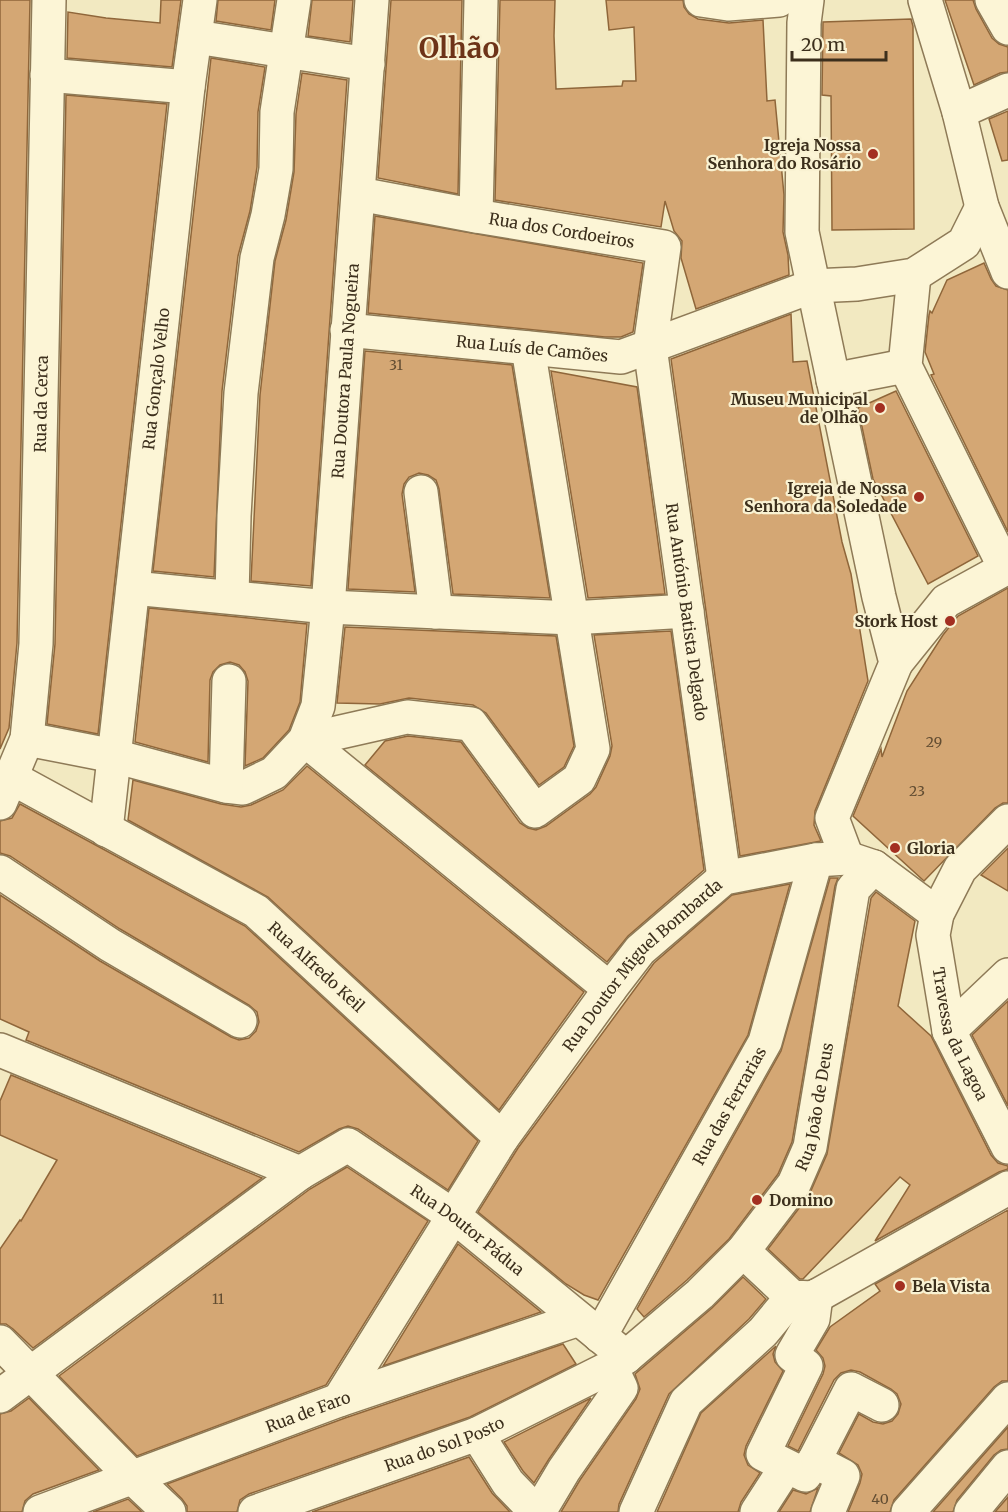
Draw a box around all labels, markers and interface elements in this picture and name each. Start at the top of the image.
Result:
scale bar [792,24,886,62]
district label: Olhão [419,30,499,66]
text: 20 m [801,33,845,56]
place label: Igreja Nossa Senhora do Rosário [708,135,861,173]
marker: Igreja Nossa Senhora do Rosário [866,147,880,161]
street label: Rua dos Cordoeiros [487,208,636,252]
street label: Rua Doutora Paula Nogueira [327,262,363,479]
street label: Rua Gonçalo Velho [138,307,174,451]
street label: Rua Luís de Camões [455,331,609,366]
street label: Rua da Cerca [30,355,52,453]
house number: 31 [389,356,403,374]
place label: Museu Municipal de Olhão [731,389,868,427]
marker: Museu Municipal de Olhão [873,401,887,415]
place label: Igreja de Nossa Senhora da Soledade [744,478,907,516]
marker: Igreja de Nossa Senhora da Soledade [912,490,926,504]
street label: Rua António Batista Delgado [662,502,712,722]
place label: Stork Host [854,611,939,631]
marker: Stork Host [943,614,957,628]
house number: 29 [926,733,942,751]
house number: 23 [909,782,925,800]
place label: Gloria [907,838,955,858]
marker: Gloria [888,841,902,855]
street label: Rua Doutor Miguel Bombarda [558,874,726,1055]
street label: Rua Alfredo Keil [264,917,369,1016]
street label: Travessa da Lagoa [929,966,993,1104]
street label: Rua João de Deus [791,1041,837,1174]
street label: Rua das Ferrarias [688,1043,770,1169]
street label: Rua Doutor Pádua [407,1180,529,1280]
place label: Domino [769,1190,833,1210]
marker: Domino [750,1193,764,1207]
place label: Bela Vista [912,1276,990,1296]
marker: Bela Vista [893,1279,907,1293]
house number: 11 [212,1290,224,1308]
street label: Rua de Faro [263,1387,353,1437]
street label: Rua do Sol Posto [382,1412,507,1476]
house number: 40 [871,1490,889,1508]

